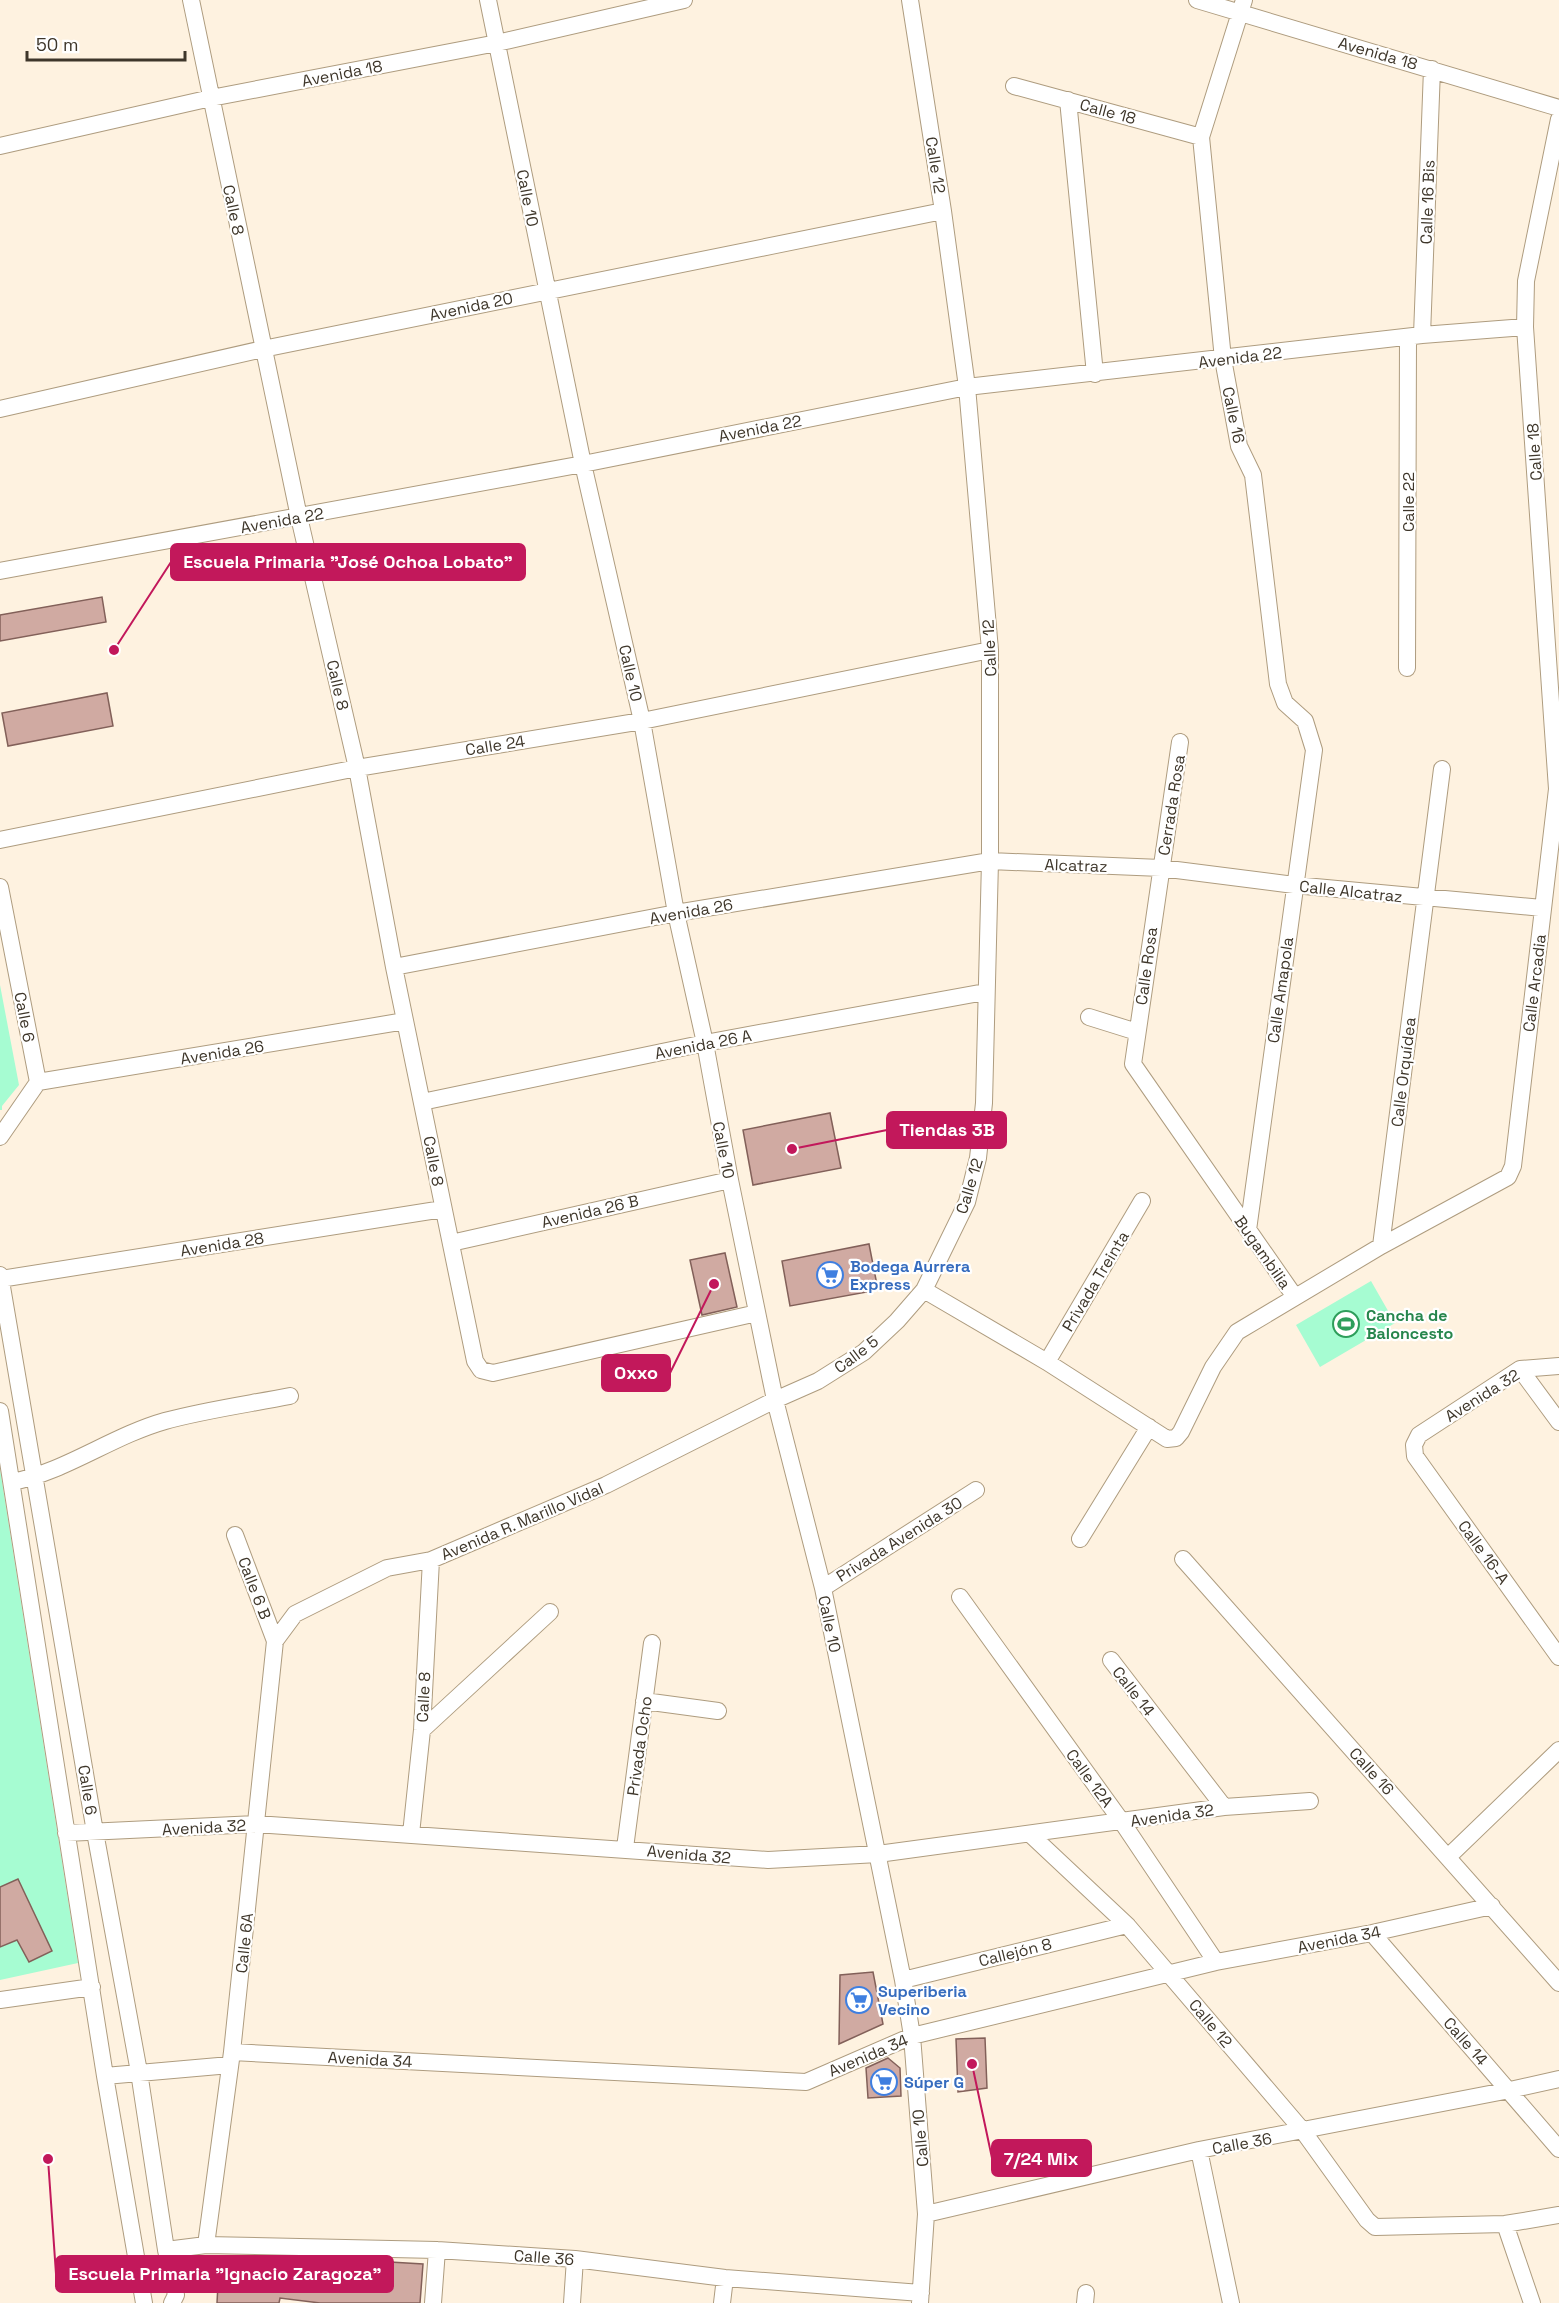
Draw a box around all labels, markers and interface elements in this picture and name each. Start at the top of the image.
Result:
scale bar [27,24,184,62]
street label: Avenida 18 [1336,32,1420,75]
text: 50 m [36,33,78,56]
street label: Avenida 18 [300,55,384,92]
street label: Calle 18 [1077,94,1138,129]
street label: Calle 12 [921,135,950,195]
street label: Calle 16 Bis [1416,159,1439,245]
street label: Calle 10 [512,168,543,228]
street label: Calle 8 [218,183,249,237]
street label: Avenida 20 [427,287,515,326]
street label: Avenida 22 [1197,342,1283,373]
street label: Calle 16 [1217,385,1250,445]
street label: Avenida 22 [717,410,803,447]
street label: Calle 18 [1522,422,1547,481]
street label: Calle 22 [1398,472,1419,532]
street label: Avenida 22 [239,503,325,538]
callout: Escuela Primaria "José Ochoa Lobato" [171,544,525,580]
text: Escuela Primaria "José Ochoa Lobato" [183,550,513,573]
street label: Calle 12 [978,619,1001,677]
street label: Calle 10 [614,643,647,704]
street label: Calle 8 [322,658,353,712]
street label: Calle 24 [464,730,526,761]
street label: Cerrada Rosa [1153,753,1190,857]
street label: Alcatraz [1044,854,1108,877]
street label: Calle Alcatraz [1298,876,1404,907]
street label: Avenida 26 [648,894,734,929]
street label: Calle Rosa [1131,926,1162,1006]
street label: Calle Arcadia [1518,933,1551,1033]
street label: Calle Amapola [1263,936,1298,1045]
street label: Calle 6 [9,990,40,1044]
street label: Calle Orquídea [1386,1016,1421,1128]
street label: Avenida 26 A [653,1025,753,1064]
street label: Avenida 26 [179,1036,265,1069]
callout: Tiendas 3B [887,1112,1006,1148]
text: Tiendas 3B [899,1118,995,1141]
street label: Calle 10 [708,1120,739,1180]
street label: Calle 8 [418,1134,449,1188]
street label: Calle 12 [951,1156,988,1217]
street label: Avenida 26 B [539,1190,641,1233]
street label: Bugambilia [1230,1212,1296,1293]
street label: Privada Treinta [1057,1227,1134,1335]
street label: Avenida 28 [179,1228,265,1261]
place label: Bodega Aurrera Express [850,1256,970,1295]
supermarket icon: Bodega Aurrera Express [815,1260,845,1290]
place label: Cancha de Baloncesto [1366,1305,1454,1344]
sports icon: Cancha de Baloncesto [1331,1309,1361,1339]
street label: Calle 5 [830,1331,883,1378]
callout: Oxxo [602,1355,670,1391]
text: Oxxo [614,1361,658,1384]
street label: Avenida 32 [1441,1364,1524,1427]
street label: Avenida R. Marillo Vidal [438,1478,607,1565]
street label: Privada Avenida 30 [832,1492,966,1587]
street label: Calle 16-A [1453,1516,1514,1589]
street label: Calle 6 B [233,1554,276,1622]
street label: Calle 10 [813,1594,846,1655]
street label: Calle 14 [1108,1662,1160,1720]
street label: Calle 8 [412,1671,435,1723]
street label: Privada Ocho [622,1695,657,1797]
street label: Calle 16 [1345,1743,1399,1800]
street label: Calle 12A [1061,1745,1118,1812]
street label: Calle 6 [73,1763,102,1817]
street label: Avenida 32 [1129,1799,1215,1832]
street label: Avenida 32 [161,1815,247,1840]
street label: Avenida 32 [646,1840,732,1869]
street label: Calle 6A [231,1912,258,1974]
street label: Avenida 34 [1296,1921,1383,1958]
street label: Callejón 8 [976,1933,1054,1972]
place label: Superiberia Vecino [878,1981,967,2020]
supermarket icon: Superiberia Vecino [844,1985,874,2015]
street label: Calle 12 [1184,1995,1237,2052]
street label: Calle 14 [1439,2013,1492,2070]
street label: Avenida 34 [825,2029,911,2082]
street label: Avenida 34 [327,2047,413,2072]
supermarket icon: Súper G [869,2067,899,2097]
place label: Súper G [904,2072,964,2093]
street label: Calle 10 [908,2108,933,2168]
street label: Calle 36 [1211,2128,1274,2159]
callout: 7/24 Mix [992,2140,1091,2176]
text: 7/24 Mix [1004,2147,1079,2170]
street label: Calle 36 [513,2245,575,2270]
callout: Escuela Primaria "Ignacio Zaragoza" [56,2256,393,2292]
text: Escuela Primaria "Ignacio Zaragoza" [68,2262,382,2285]

